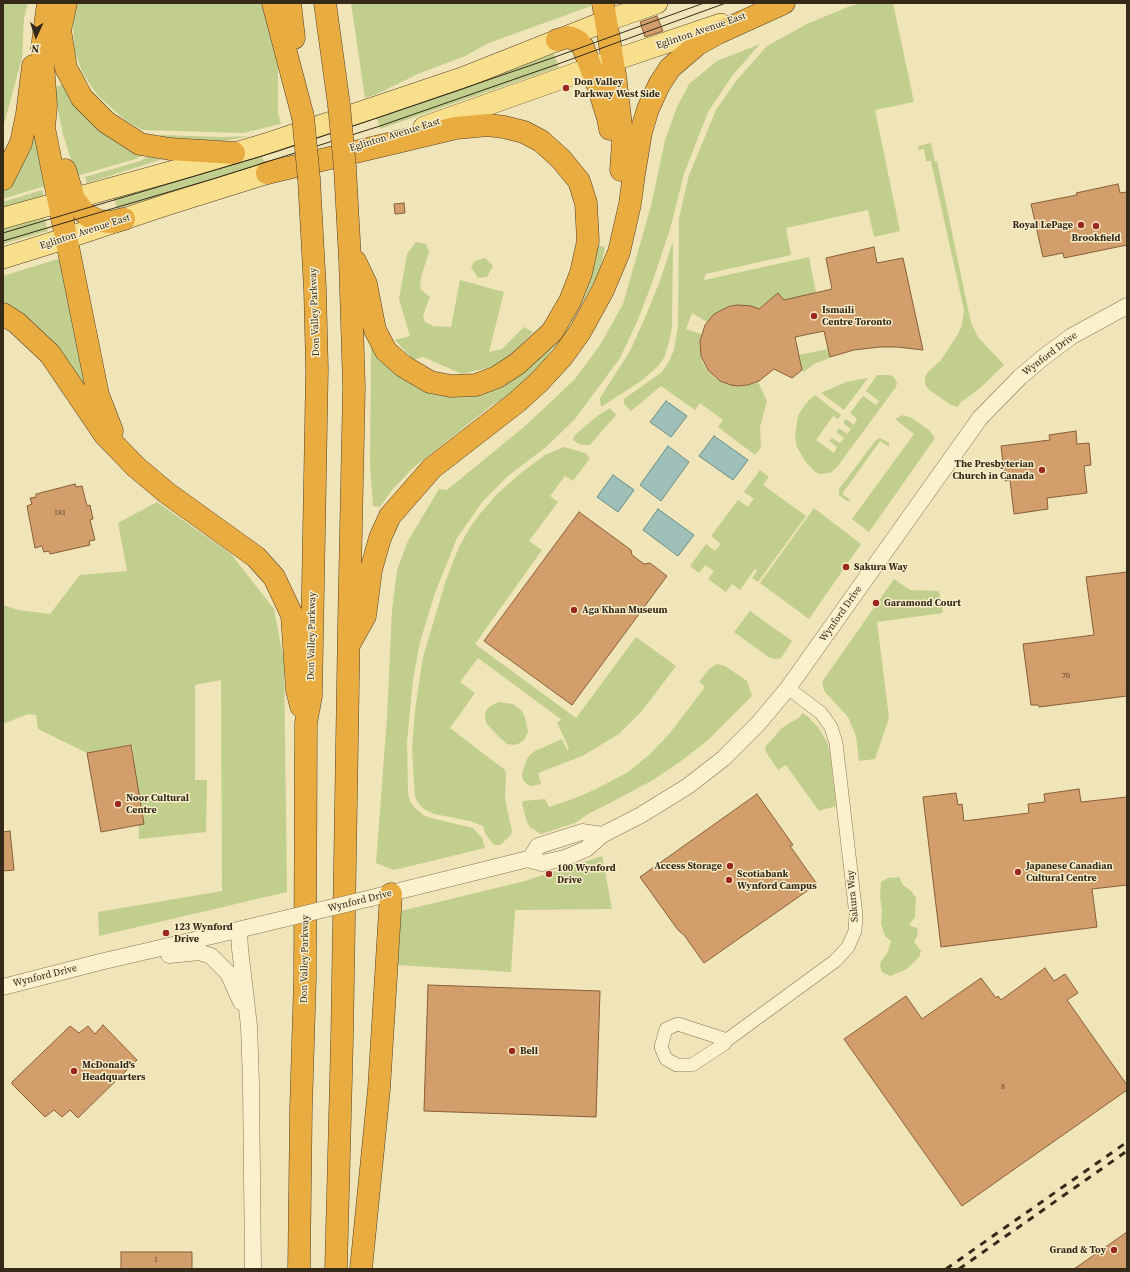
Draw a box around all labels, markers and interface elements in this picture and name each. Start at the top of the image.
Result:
street label: Eglinton Avenue East [655,10,747,52]
north arrow [16,16,56,56]
text: N [31,41,40,56]
place label: Don Valley Parkway West Side [574,76,660,100]
marker: Don Valley Parkway West Side [561,83,571,93]
street label: Eglinton Avenue East [348,116,442,154]
street label: Eglinton Avenue East [38,212,132,252]
place label: Royal LePage [1012,219,1073,231]
marker: Royal LePage [1076,220,1086,230]
marker: Brookfield [1091,221,1101,231]
place label: Brookfield [1072,232,1120,244]
street label: Don Valley Parkway [307,268,323,356]
place label: Ismaili Centre Toronto [822,304,892,328]
marker: Ismaili Centre Toronto [809,311,819,321]
street label: Wynford Drive [1020,329,1080,379]
place label: The Presbyterian Church in Canada [952,458,1034,482]
marker: The Presbyterian Church in Canada [1037,465,1047,475]
house number: 181 [54,508,66,518]
place label: Sakura Way [854,561,908,573]
marker: Sakura Way [841,562,851,572]
street label: Wynford Drive [817,584,865,644]
street label: Don Valley Parkway [305,592,319,680]
place label: Garamond Court [884,597,961,609]
marker: Garamond Court [871,598,881,608]
place label: Aga Khan Museum [582,604,668,616]
marker: Aga Khan Museum [569,605,579,615]
house number: 70 [1062,671,1070,681]
place label: Noor Cultural Centre [126,792,189,816]
marker: Noor Cultural Centre [113,799,123,809]
place label: Access Storage [654,860,722,872]
place label: Japanese Canadian Cultural Centre [1026,860,1113,884]
marker: Access Storage [725,861,735,871]
place label: 100 Wynford Drive [557,862,616,886]
marker: Japanese Canadian Cultural Centre [1013,867,1023,877]
place label: Scotiabank Wynford Campus [737,868,817,892]
marker: 100 Wynford Drive [544,869,554,879]
street label: Sakura Way [845,870,861,922]
marker: Scotiabank Wynford Campus [724,875,734,885]
street label: Wynford Drive [327,887,393,915]
street label: Don Valley Parkway [298,915,312,1003]
place label: 123 Wynford Drive [174,921,233,944]
marker: 123 Wynford Drive [161,928,171,938]
street label: Wynford Drive [12,962,78,990]
place label: Bell [520,1045,538,1057]
marker: Bell [507,1046,517,1056]
place label: McDonald's Headquarters [82,1059,146,1082]
marker: McDonald's Headquarters [69,1066,79,1076]
house number: 8 [1001,1082,1005,1092]
place label: Grand & Toy [1049,1244,1106,1256]
marker: Grand & Toy [1109,1245,1119,1255]
house number: 1 [154,1255,158,1265]

